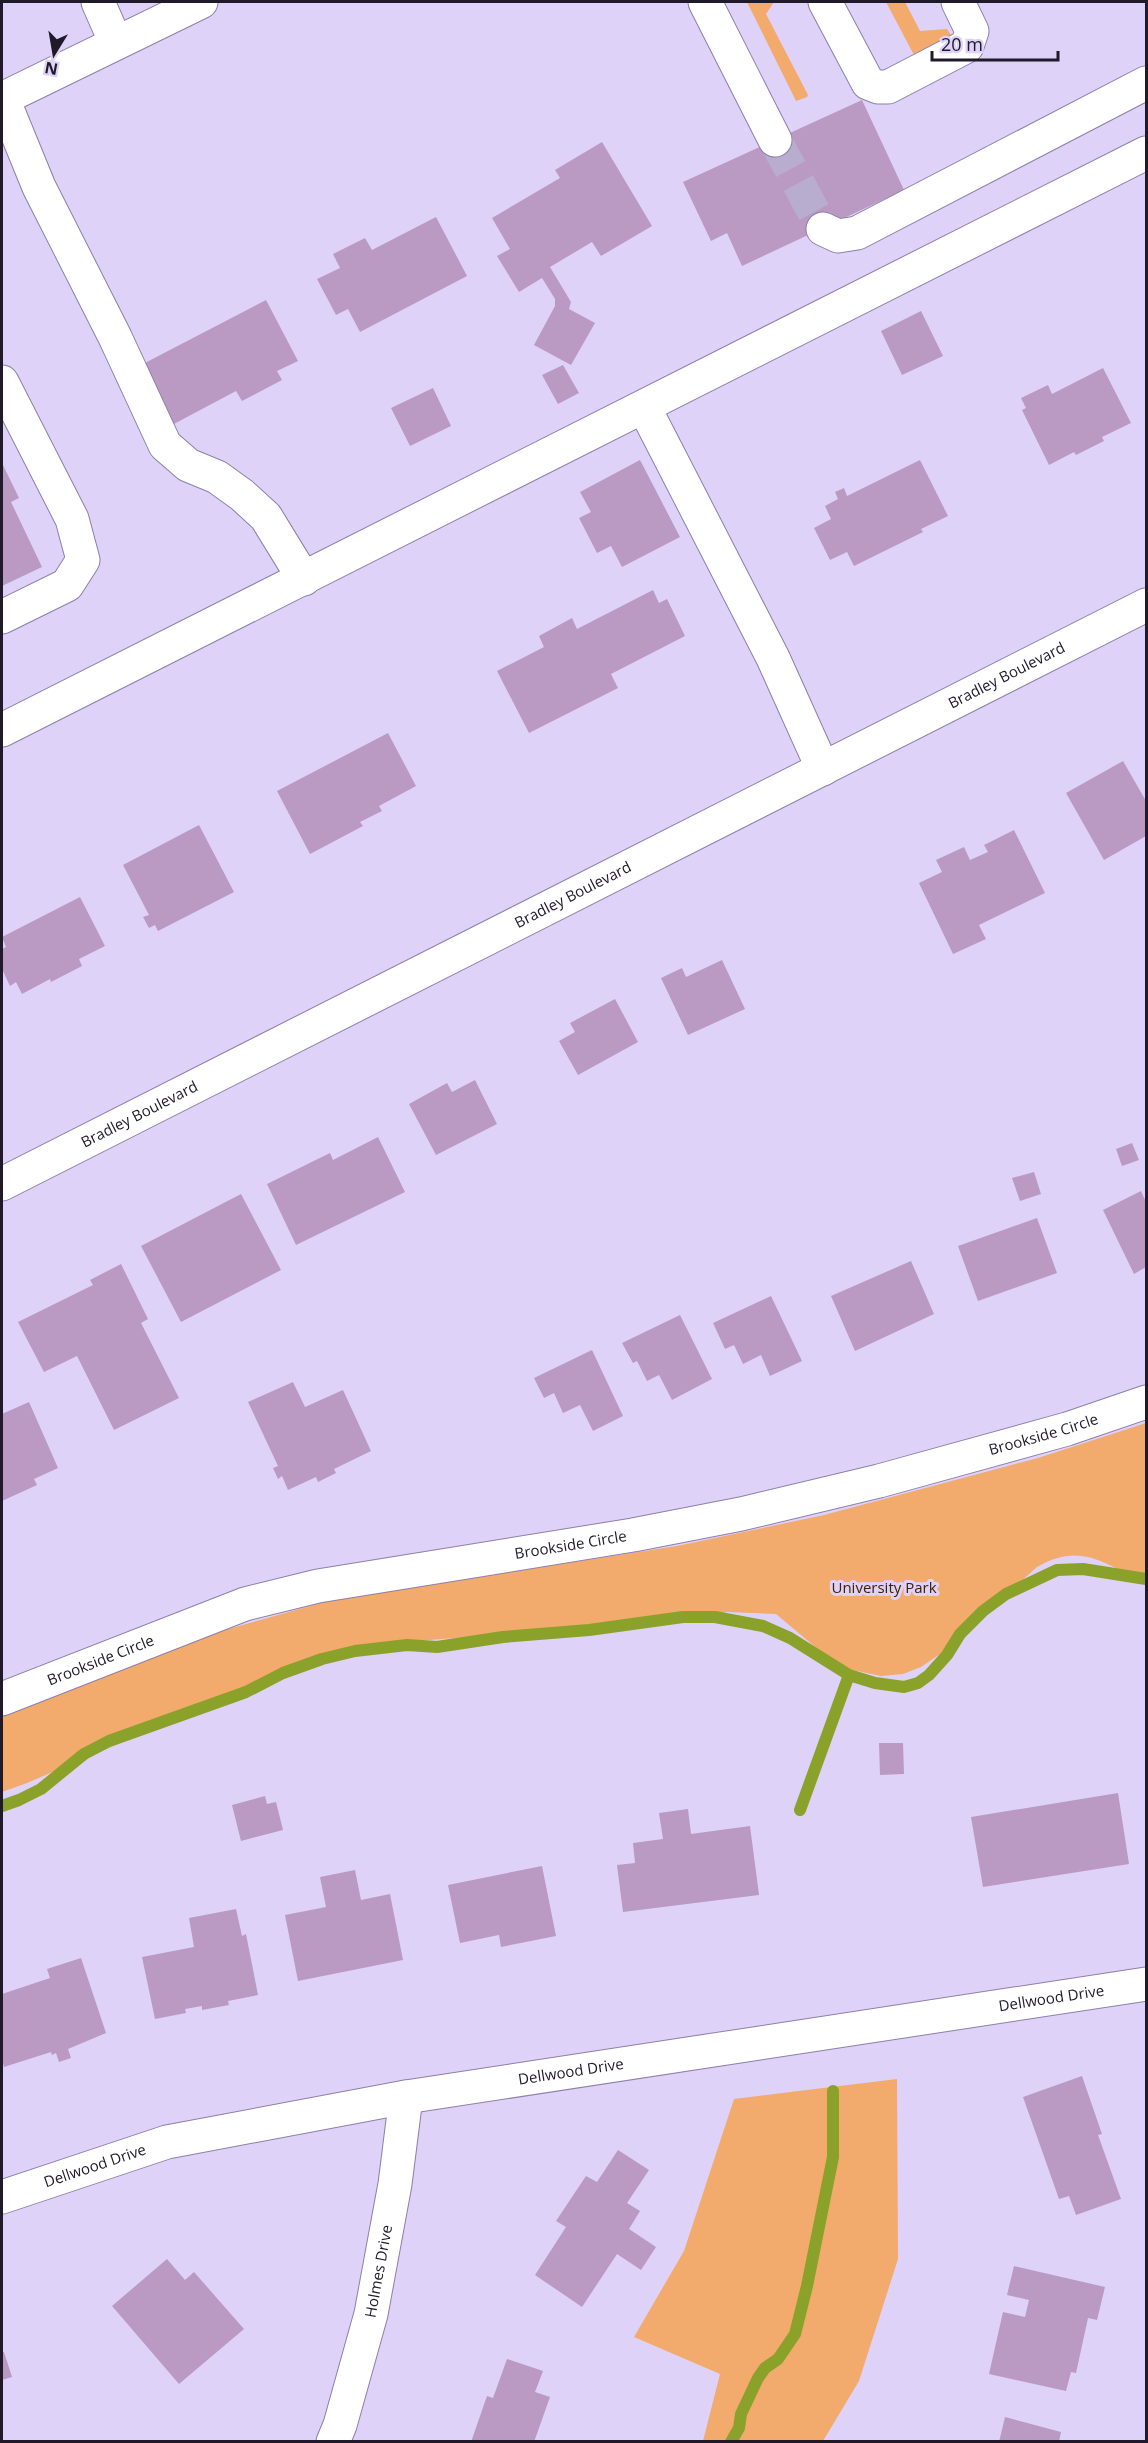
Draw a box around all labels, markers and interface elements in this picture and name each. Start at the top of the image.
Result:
north arrow [24,24,84,84]
scale bar [932,24,1058,62]
text: 20 m [941,32,983,56]
text: N [43,57,60,81]
street label: Bradley Boulevard [944,637,1068,713]
street label: Bradley Boulevard [511,856,634,932]
street label: Bradley Boulevard [77,1076,201,1151]
street label: Brookside Circle [986,1408,1101,1459]
street label: Brookside Circle [513,1525,628,1563]
park label: University Park [831,1577,937,1597]
street label: Brookside Circle [44,1630,157,1689]
street label: Dellwood Drive [997,1980,1105,2015]
street label: Dellwood Drive [517,2053,625,2089]
street label: Dellwood Drive [41,2139,148,2191]
street label: Holmes Drive [360,2223,396,2319]

